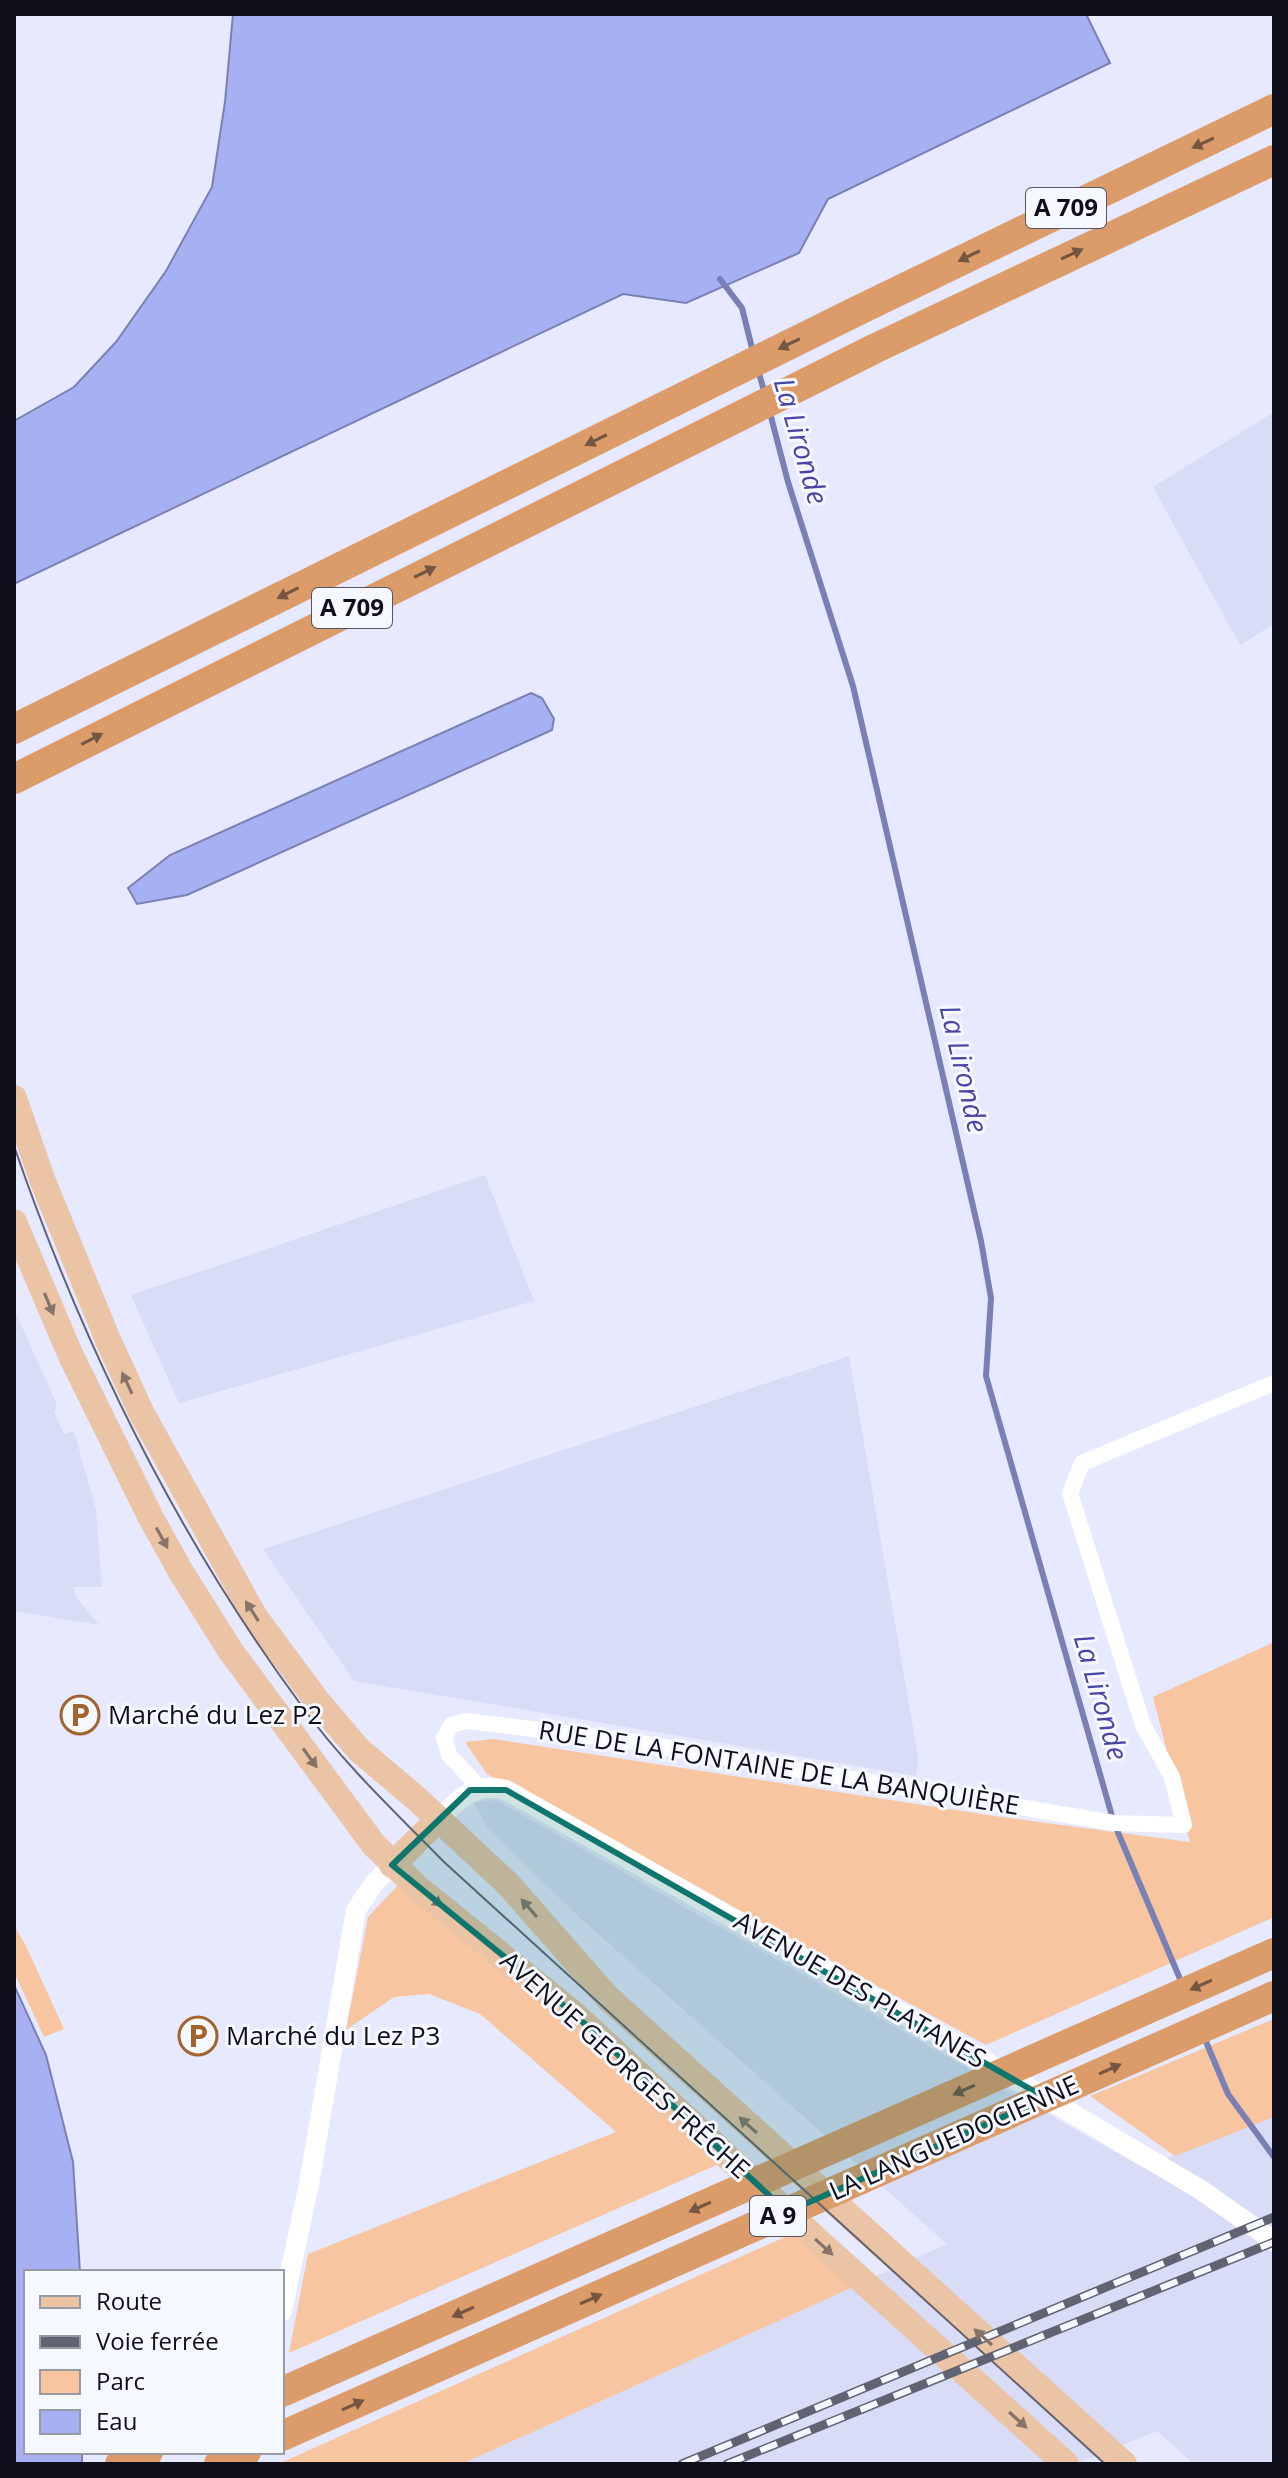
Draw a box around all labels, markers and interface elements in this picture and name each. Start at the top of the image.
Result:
one-way arrow [1192,136,1215,150]
road number: A 709 [1026,188,1106,228]
one-way arrow [1061,247,1084,261]
one-way arrow [958,249,981,263]
one-way arrow [778,338,801,351]
water label: La Lironde [766,373,838,509]
one-way arrow [584,433,607,447]
one-way arrow [413,565,436,578]
one-way arrow [276,586,299,599]
road number: A 709 [312,588,392,628]
one-way arrow [81,733,104,746]
water label: La Lironde [932,1001,998,1136]
one-way arrow [42,1292,55,1316]
one-way arrow [121,1371,134,1395]
one-way arrow [155,1526,169,1549]
one-way arrow [244,1601,259,1622]
water label: La Lironde [1066,1629,1138,1765]
parking icon: Marché du Lez P2 [59,1694,101,1736]
place label: Marché du Lez P2 [108,1696,322,1732]
street label: RUE DE LA FONTAINE DE LA BANQUIÈRE [536,1711,1022,1823]
one-way arrow [302,1747,317,1768]
one-way arrow [423,1891,443,1907]
one-way arrow [521,1899,538,1919]
street label: AVENUE DES PLATANES [728,1902,993,2076]
street label: AVENUE GEORGES FRÊCHE [493,1942,758,2186]
one-way arrow [1190,1978,1213,1992]
parking icon: Marché du Lez P3 [177,2015,219,2057]
place label: Marché du Lez P3 [226,2017,440,2053]
one-way arrow [1098,2062,1122,2076]
street label: LA LANGUEDOCIENNE [823,2066,1084,2208]
one-way arrow [952,2084,976,2097]
one-way arrow [739,2117,759,2134]
road number: A 9 [750,2196,806,2236]
one-way arrow [689,2200,712,2214]
one-way arrow [815,2237,834,2255]
legend [24,2270,284,2454]
text: Route [96,2284,162,2317]
one-way arrow [579,2292,603,2306]
one-way arrow [451,2306,474,2319]
text: Voie ferrée [96,2324,219,2357]
one-way arrow [973,2328,992,2346]
text: Parc [96,2364,145,2397]
one-way arrow [342,2398,365,2411]
text: Eau [96,2404,137,2437]
one-way arrow [1008,2411,1027,2429]

